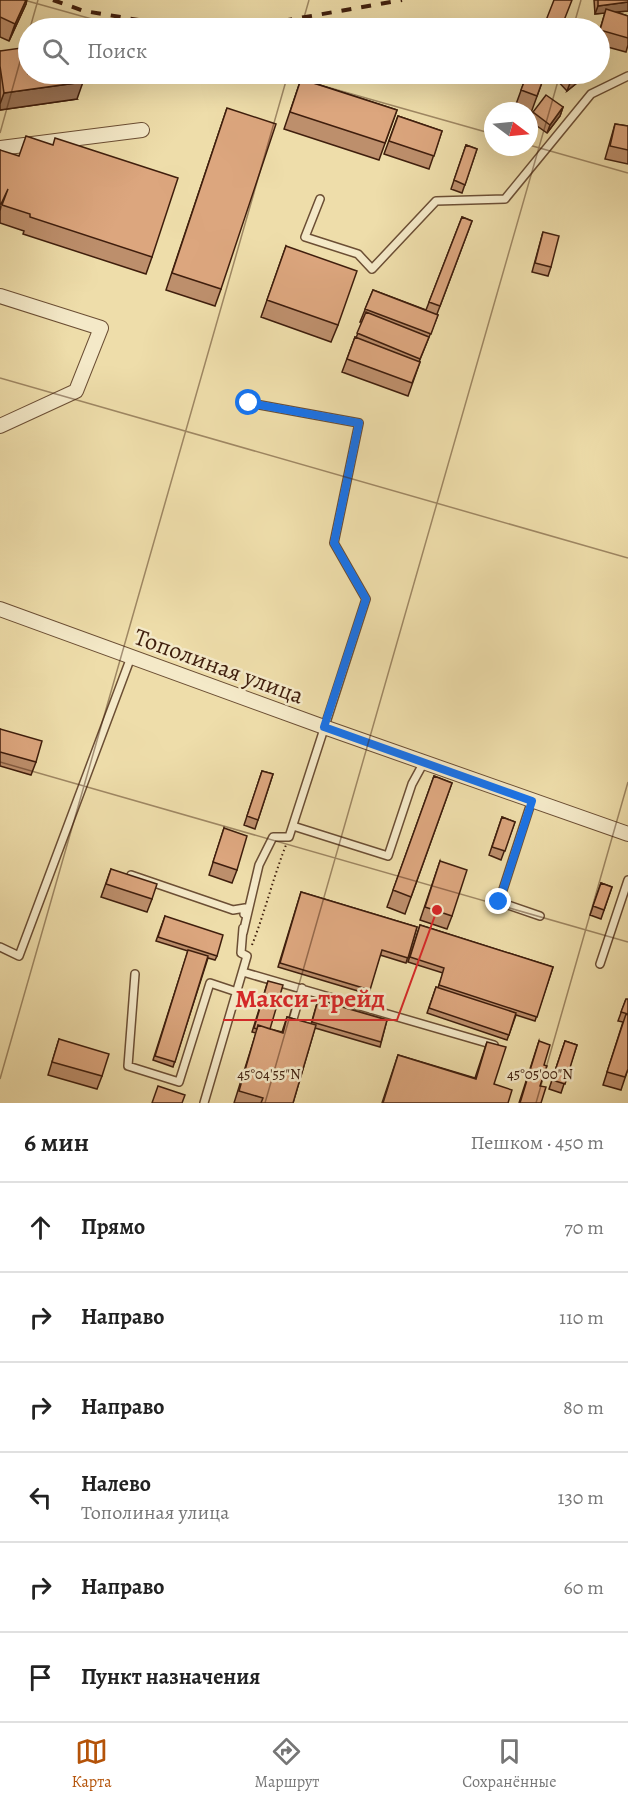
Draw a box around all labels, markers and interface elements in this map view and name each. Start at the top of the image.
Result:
search box [18,18,610,84]
icon: search [39,35,72,68]
text: Поиск [87,36,147,66]
north arrow [484,102,538,156]
route start [235,389,261,415]
street label: Тополиная улица [130,620,308,712]
route end [485,888,511,914]
callout: Макси-трейд [223,976,397,1020]
text: Макси-трейд [235,981,385,1016]
text: 45°04'55"N [237,1064,301,1084]
text: 45°05'00"N [507,1064,573,1084]
text: 6 мин [24,1125,89,1160]
text: Пешком · 450 m [470,1129,604,1156]
icon: ahead [24,1211,57,1244]
text: Прямо [81,1212,145,1242]
text: 70 m [564,1214,604,1241]
icon: right [24,1301,57,1334]
text: Направо [81,1302,164,1332]
text: 110 m [559,1304,604,1331]
icon: right [24,1391,57,1424]
text: Направо [81,1392,164,1422]
text: 80 m [563,1394,604,1421]
text: Налево [81,1469,151,1499]
icon: left [24,1481,57,1514]
text: 130 m [558,1484,604,1511]
text: Тополиная улица [81,1499,230,1526]
icon: right [24,1571,57,1604]
text: Направо [81,1572,164,1602]
text: 60 m [564,1574,604,1601]
icon: arrive [24,1661,57,1694]
text: Пункт назначения [81,1662,260,1692]
tab: Карта [71,1735,112,1793]
tab: Маршрут [255,1735,319,1793]
tab: Сохранённые [462,1735,557,1793]

